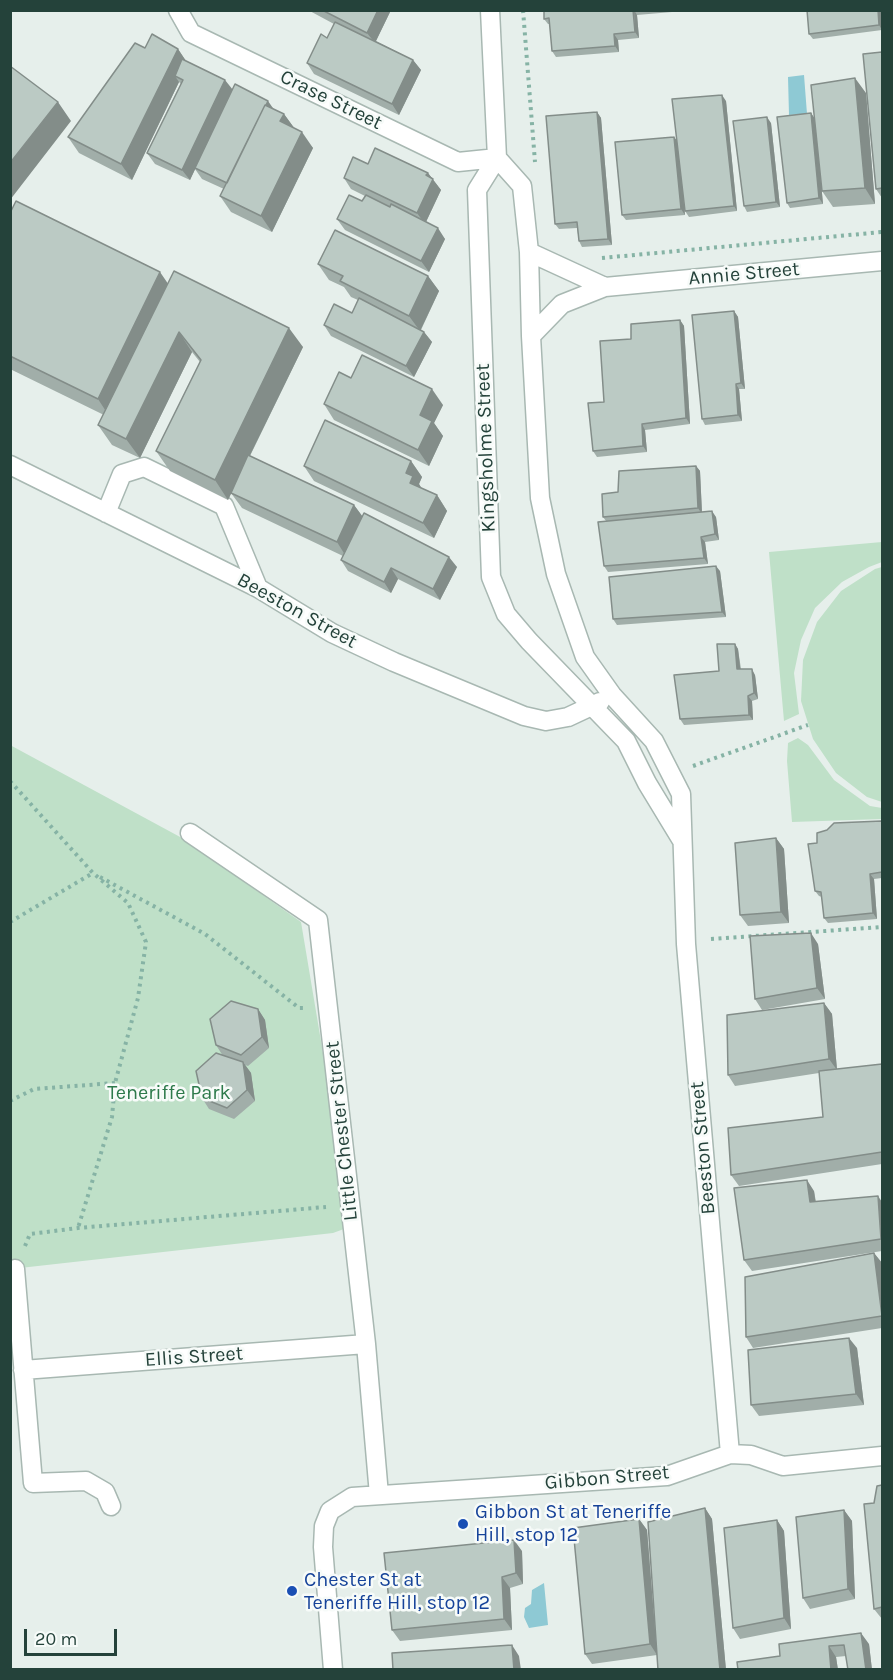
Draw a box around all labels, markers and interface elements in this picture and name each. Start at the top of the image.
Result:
street label: Crase Street [276,65,386,135]
street label: Annie Street [687,257,801,291]
street label: Kingsholme Street [471,363,501,533]
street label: Beeston Street [233,568,361,654]
street label: Little Chester Street [321,1040,363,1222]
street label: Beeston Street [685,1080,721,1216]
park label: Teneriffe Park [107,1081,231,1105]
street label: Ellis Street [144,1342,244,1372]
street label: Gibbon Street [544,1461,670,1495]
place label: Gibbon St at Teneriffe Hill, stop 12 [475,1500,671,1547]
marker: Gibbon St at Teneriffe Hill, stop 12 [456,1517,470,1531]
place label: Chester St at Teneriffe Hill, stop 12 [304,1568,490,1615]
marker: Chester St at Teneriffe Hill, stop 12 [285,1584,299,1598]
scale bar [27,1617,120,1655]
text: 20 m [35,1628,77,1650]

